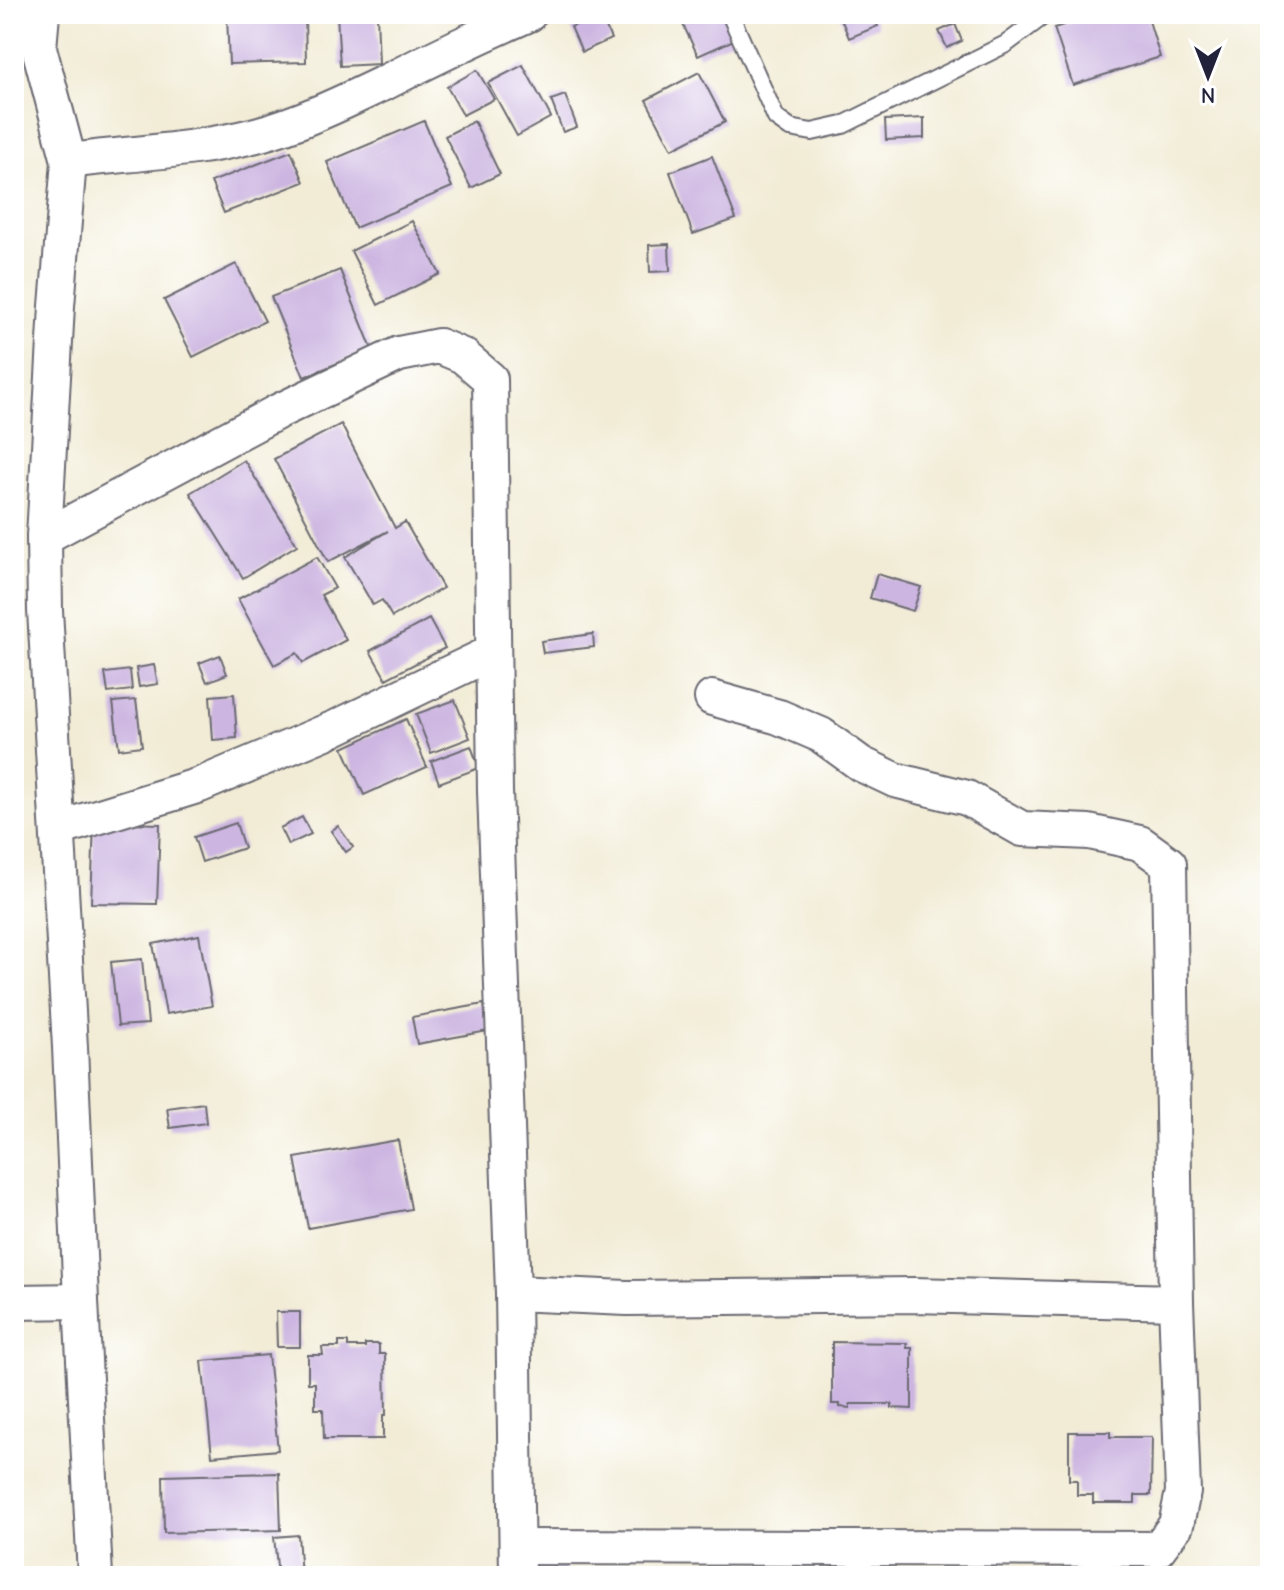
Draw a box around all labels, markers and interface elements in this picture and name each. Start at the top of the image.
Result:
north arrow [1168,36,1248,116]
text: N [1201,82,1215,108]

